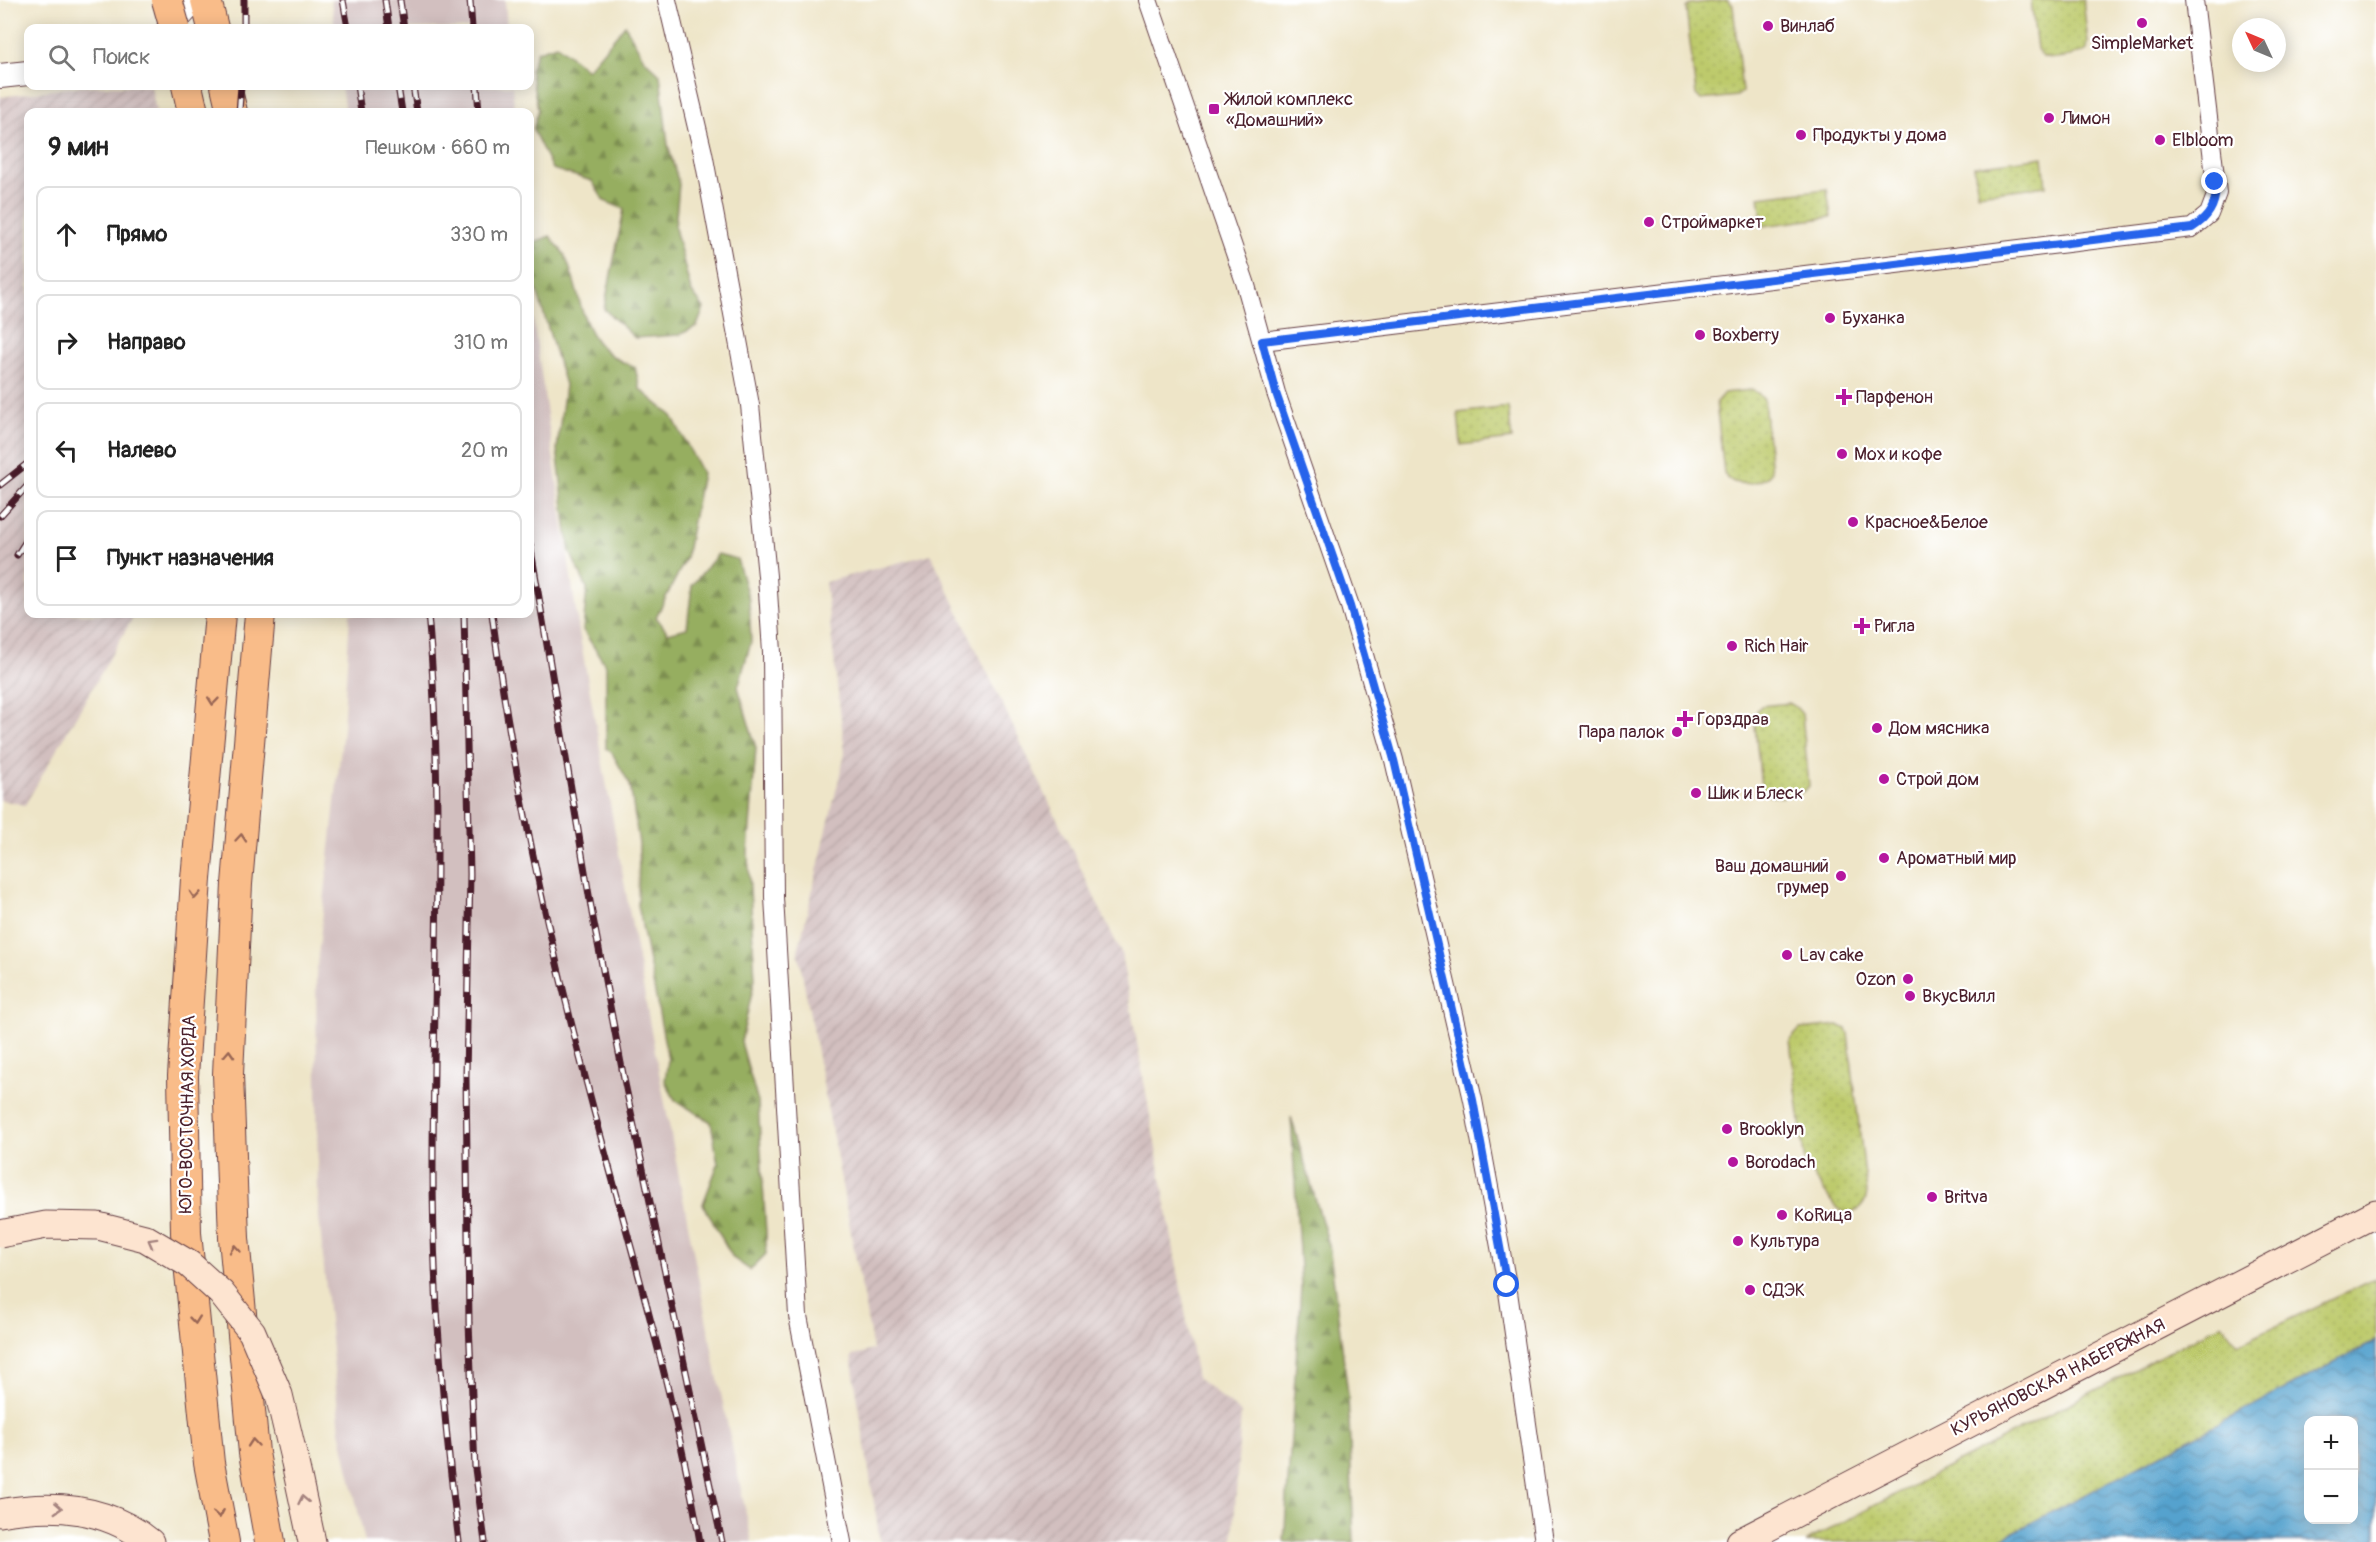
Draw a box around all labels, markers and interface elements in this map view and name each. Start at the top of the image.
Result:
place label: Винлаб [1780,15,1835,38]
marker: SimpleMarket [2135,16,2149,30]
north arrow [2232,18,2286,72]
marker: Винлаб [1761,19,1775,33]
search box [24,24,534,90]
place label: SimpleMarket [2091,32,2194,55]
icon: search [45,41,78,74]
text: Поиск [93,43,150,71]
place label: Жилой комплекс «Домашний» [1223,88,1353,132]
marker: Жилой комплекс «Домашний» [1207,102,1221,116]
place label: Лимон [2060,107,2110,130]
marker: Лимон [2042,111,2056,125]
place label: Продукты у дома [1813,124,1947,147]
marker: Продукты у дома [1794,128,1808,142]
place label: Elbloom [2172,129,2234,152]
text: 9 мин [48,131,109,163]
marker: Elbloom [2153,133,2167,147]
text: Пешком · 660 m [366,135,510,160]
route end [2201,168,2227,194]
place label: Строймаркет [1661,211,1764,234]
marker: Строймаркет [1642,215,1656,229]
icon: ahead [50,218,83,251]
text: Прямо [107,220,167,248]
text: 330 m [450,222,508,247]
place label: Буханка [1842,307,1905,330]
marker: Буханка [1823,311,1837,325]
place label: Boxberry [1712,324,1779,347]
icon: right [50,326,83,359]
text: Направо [107,328,186,356]
marker: Boxberry [1693,328,1707,342]
text: 310 m [453,330,508,355]
place label: Парфенон [1856,386,1933,409]
marker: Парфенон [1837,390,1851,404]
icon: left [50,434,83,467]
text: Налево [107,436,176,464]
text: 20 m [461,438,508,463]
place label: Мох и кофе [1854,443,1942,466]
marker: Мох и кофе [1835,447,1849,461]
place label: Красное&Белое [1865,511,1988,534]
marker: Красное&Белое [1846,515,1860,529]
icon: arrive [50,542,83,575]
text: Пункт назначения [107,544,274,572]
place label: Ригла [1874,615,1915,638]
marker: Ригла [1855,619,1869,633]
place label: Rich Hair [1744,635,1809,658]
marker: Rich Hair [1725,639,1739,653]
one-way arrow [207,696,220,705]
place label: Горздрав [1697,708,1769,731]
marker: Горздрав [1678,712,1692,726]
place label: Дом мясника [1888,717,1989,740]
place label: Пара палок [1579,721,1665,744]
marker: Дом мясника [1870,721,1884,735]
marker: Пара палок [1670,725,1684,739]
place label: Строй дом [1896,768,1979,791]
marker: Строй дом [1877,772,1891,786]
place label: Шик и Блеск [1708,782,1803,805]
marker: Шик и Блеск [1689,786,1703,800]
one-way arrow [234,834,247,843]
place label: Ароматный мир [1896,847,2017,870]
marker: Ароматный мир [1877,851,1891,865]
place label: Ваш домашний грумер [1715,855,1829,899]
marker: Ваш домашний грумер [1834,869,1848,883]
one-way arrow [189,890,202,899]
place label: Lav cake [1799,944,1864,967]
marker: Lav cake [1780,948,1794,962]
place label: Ozon [1856,968,1896,991]
marker: Ozon [1901,972,1915,986]
place label: ВкусВилл [1922,985,1995,1008]
marker: ВкусВилл [1903,989,1917,1003]
street label: ЮГО-ВОСТОЧНАЯ ХОРДА [174,1014,201,1213]
one-way arrow [222,1050,235,1059]
place label: Brooklyn [1739,1118,1804,1141]
marker: Brooklyn [1720,1122,1734,1136]
place label: Borodach [1745,1151,1815,1174]
marker: Borodach [1726,1155,1740,1169]
place label: Britva [1944,1186,1988,1209]
marker: Britva [1925,1190,1939,1204]
place label: КоRица [1794,1204,1852,1227]
marker: КоRица [1775,1208,1789,1222]
place label: Культура [1750,1230,1819,1253]
marker: Культура [1731,1234,1745,1248]
one-way arrow [148,1238,158,1250]
one-way arrow [229,1244,242,1253]
route start [1493,1271,1519,1297]
place label: СДЭК [1762,1279,1805,1302]
marker: СДЭК [1743,1283,1757,1297]
street label: КУРЬЯНОВСКАЯ НАБЕРЕЖНАЯ [1947,1313,2169,1442]
one-way arrow [188,1316,201,1325]
map controls [2304,1416,2358,1524]
button: + [2304,1416,2358,1470]
one-way arrow [247,1438,260,1448]
button: − [2304,1470,2358,1524]
one-way arrow [297,1495,310,1505]
one-way arrow [53,1501,62,1514]
one-way arrow [212,1508,225,1518]

